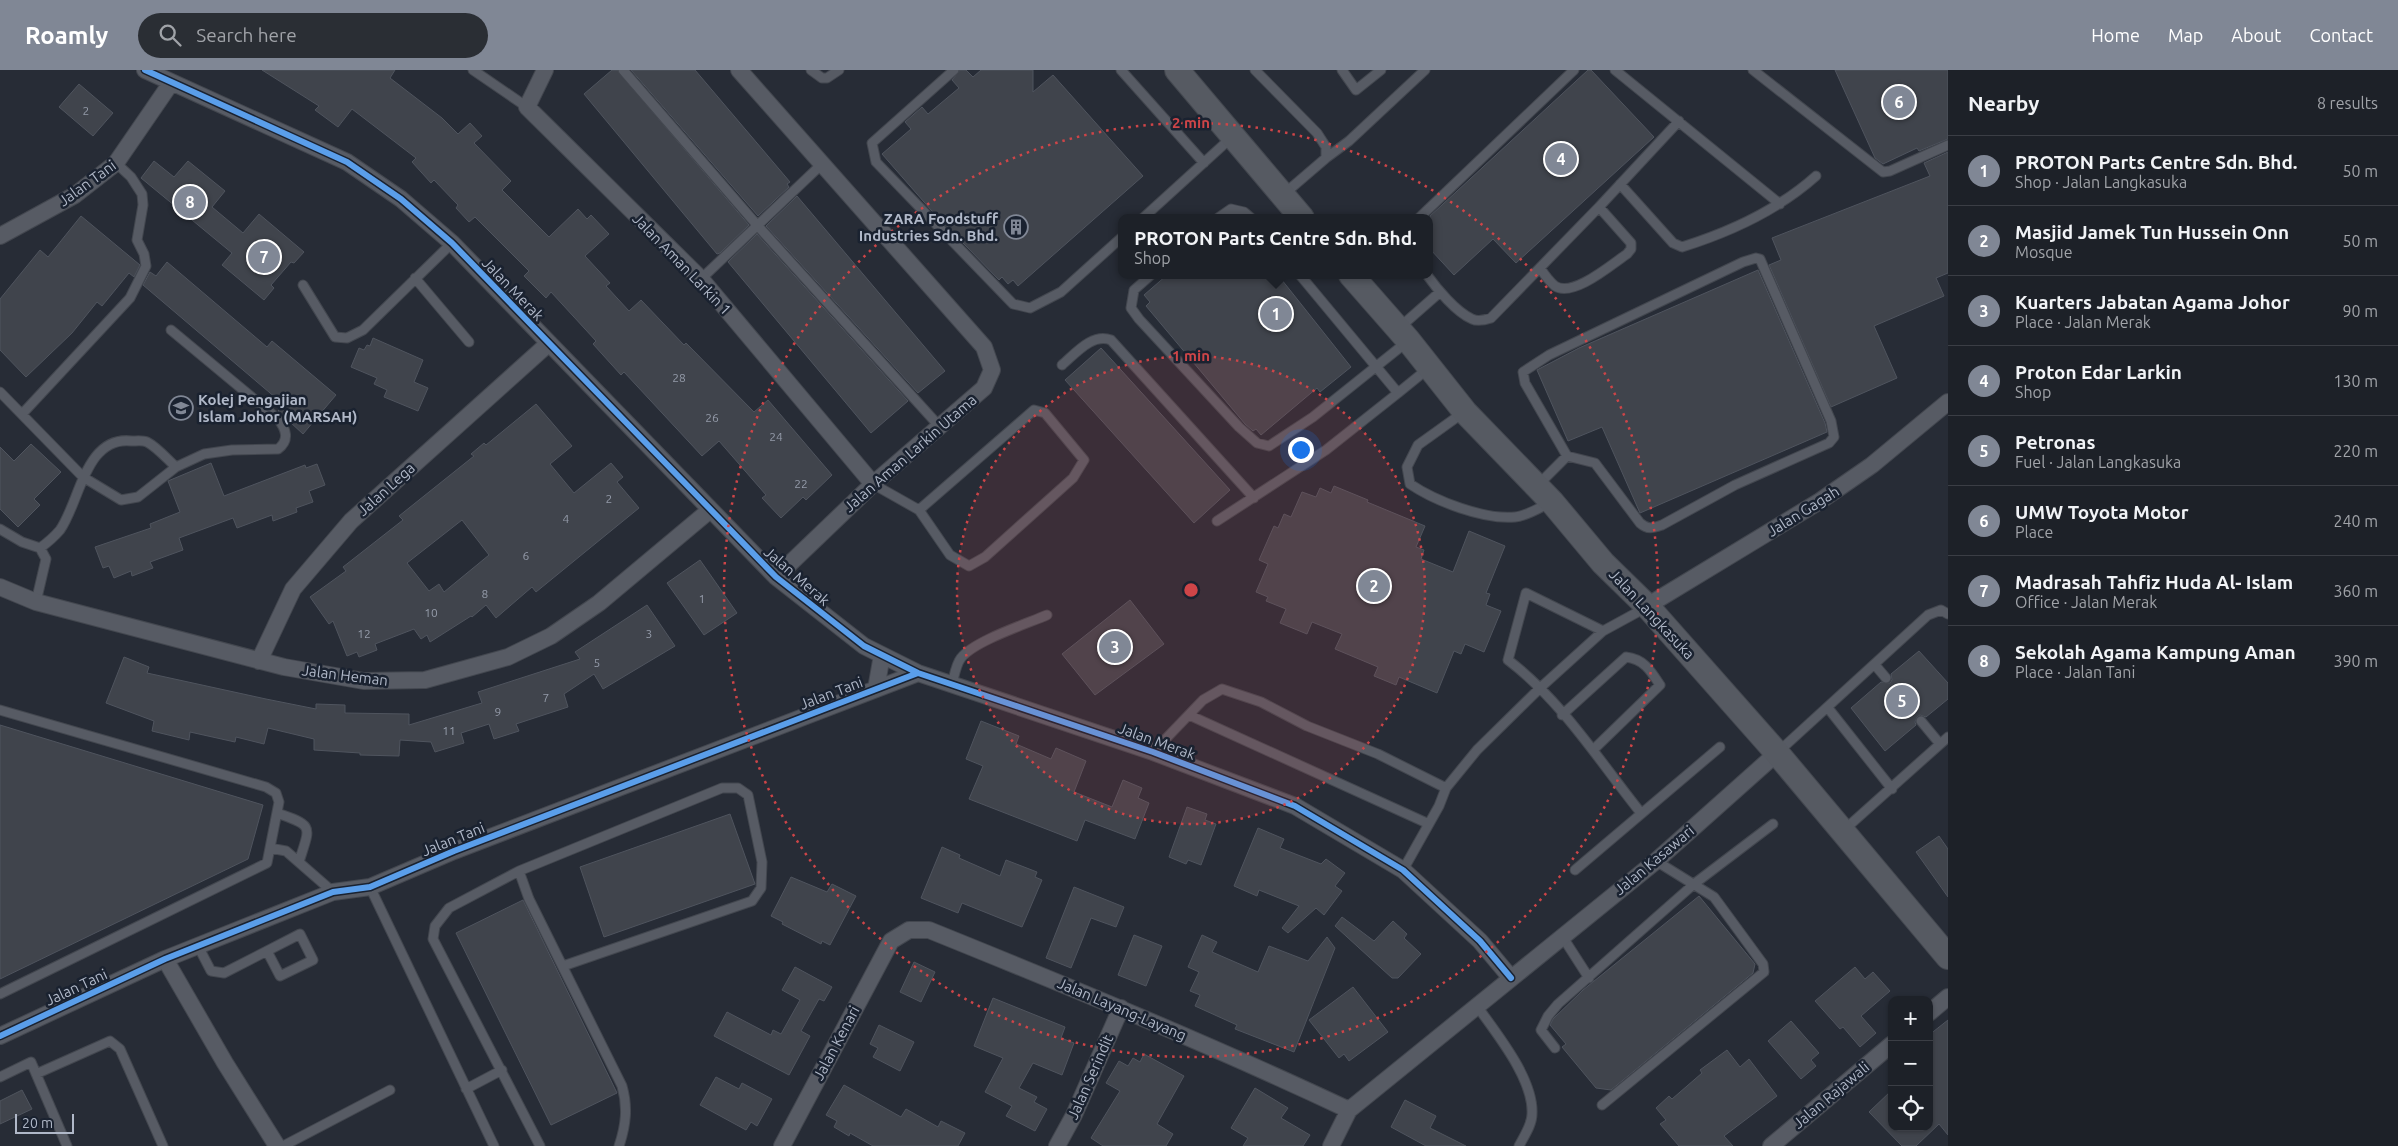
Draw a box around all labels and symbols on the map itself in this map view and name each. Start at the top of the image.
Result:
pin: 6 [1883,83,1915,121]
house number: 2 [83,104,89,117]
text: 2 min [1172,114,1210,131]
pin: 4 [1545,140,1577,178]
street label: Jalan Tani [55,157,119,209]
pin: 8 [174,183,206,221]
street label: Jalan Aman Larkin 1 [629,210,735,318]
place label: ZARA Foodstuff Industries Sdn. Bhd. [859,210,999,244]
building icon: ZARA Foodstuff Industries Sdn. Bhd. [1003,214,1029,240]
pin: 7 [248,238,280,276]
street label: Jalan Merak [479,254,548,324]
pin: 1 [1260,295,1292,333]
text: 1 min [1172,347,1210,364]
house number: 28 [672,371,686,384]
place label: Kolej Pengajian Islam Johor (MARSAH) [198,391,357,425]
street label: Jalan Aman Larkin Utama [840,391,980,515]
school or university icon: Kolej Pengajian Islam Johor (MARSAH) [168,395,194,421]
house number: 26 [705,411,719,424]
house number: 24 [769,430,783,443]
your location [1288,437,1314,463]
street label: Jalan Lega [354,459,418,519]
house number: 22 [794,477,808,490]
street label: Jalan Gagah [1764,482,1842,540]
house number: 2 [606,492,612,505]
house number: 4 [563,512,570,525]
street label: Jalan Merak [761,543,833,609]
house number: 6 [523,549,530,562]
street label: Jalan Langkasuka [1606,565,1698,663]
pin: 2 [1358,567,1390,605]
centre of rings [1182,581,1200,599]
house number: 8 [482,587,489,600]
house number: 1 [699,592,705,605]
house number: 10 [424,606,438,619]
house number: 12 [357,627,371,640]
house number: 3 [646,627,652,640]
pin: 3 [1099,628,1131,666]
house number: 5 [594,656,600,669]
street label: Jalan Heman [301,661,389,689]
street label: Jalan Tani [797,673,865,713]
pin: 5 [1886,682,1918,720]
house number: 7 [543,691,549,704]
house number: 9 [495,705,501,718]
street label: Jalan Merak [1116,719,1198,763]
house number: 11 [442,724,456,737]
street label: Jalan Tani [419,819,487,859]
street label: Jalan Kasawari [1611,822,1697,898]
street label: Jalan Tani [42,965,110,1009]
street label: Jalan Layang-Layang [1055,974,1189,1044]
street label: Jalan Kenari [809,1003,863,1083]
street label: Jalan Serindit [1064,1032,1116,1122]
street label: Jalan Rajawali [1790,1058,1872,1132]
scale bar [15,1111,74,1134]

